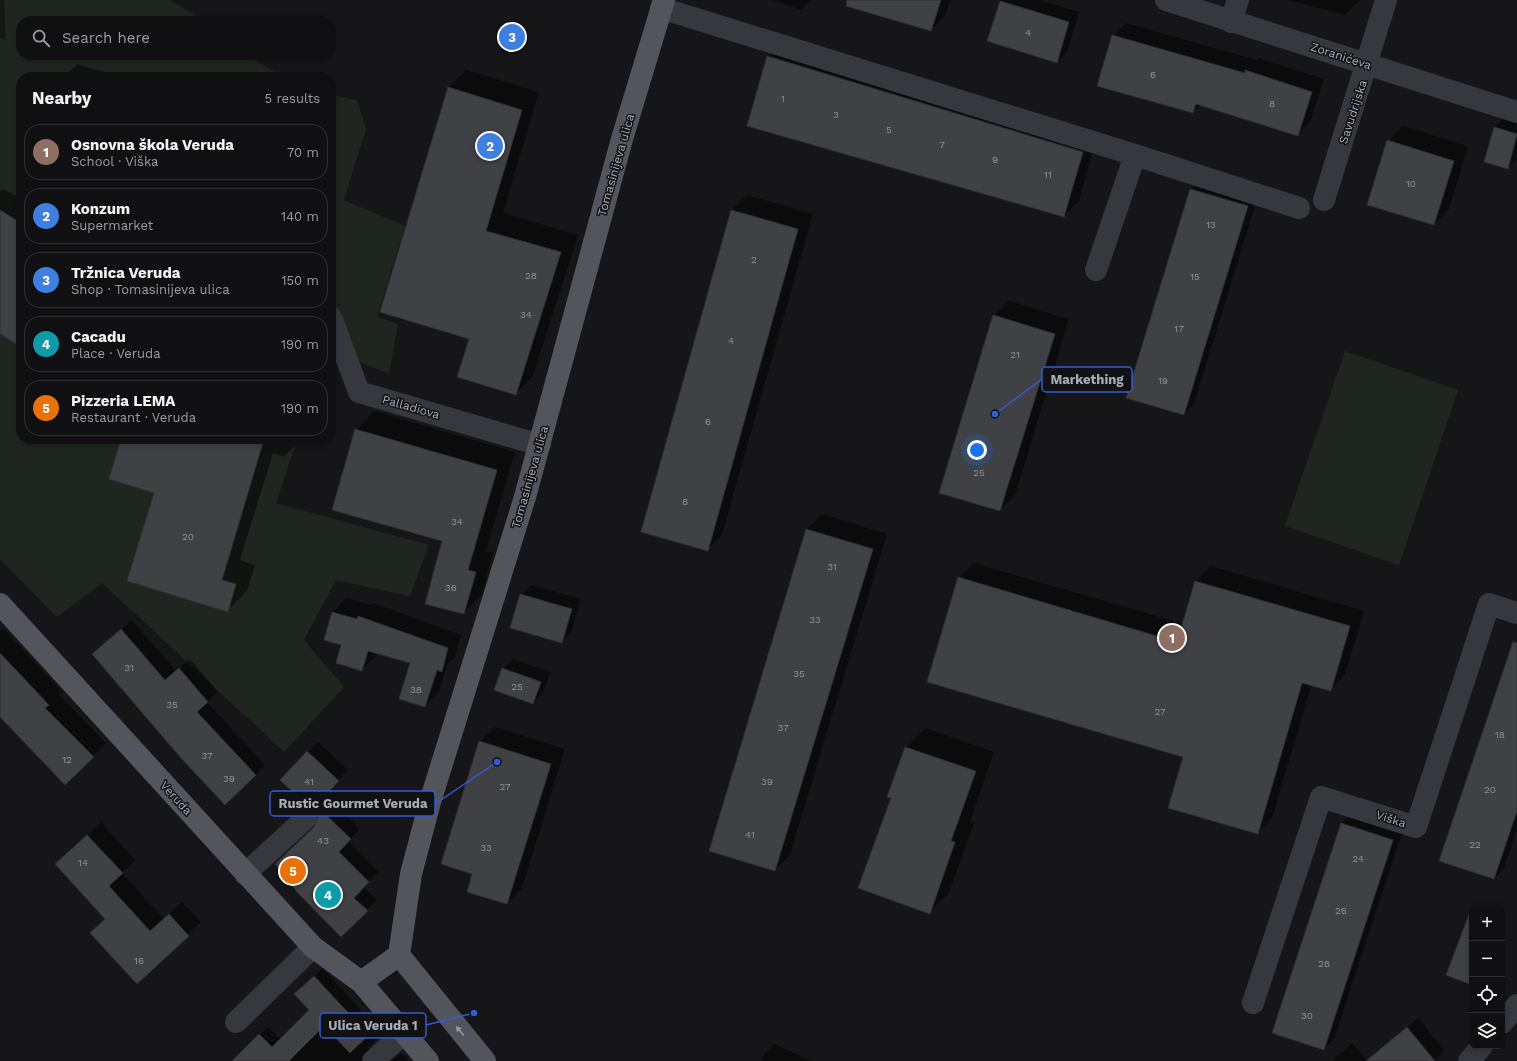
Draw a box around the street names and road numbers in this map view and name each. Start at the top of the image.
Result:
street label: Zoranićeva [1309,40,1373,72]
street label: Savudrijska [1336,78,1370,146]
street label: Tomasinijeva ulica [595,112,637,218]
street label: Palladiova [381,392,442,422]
street label: Tomasinijeva ulica [509,424,551,530]
street label: Veruda [157,778,195,818]
street label: Viška [1374,808,1408,830]

